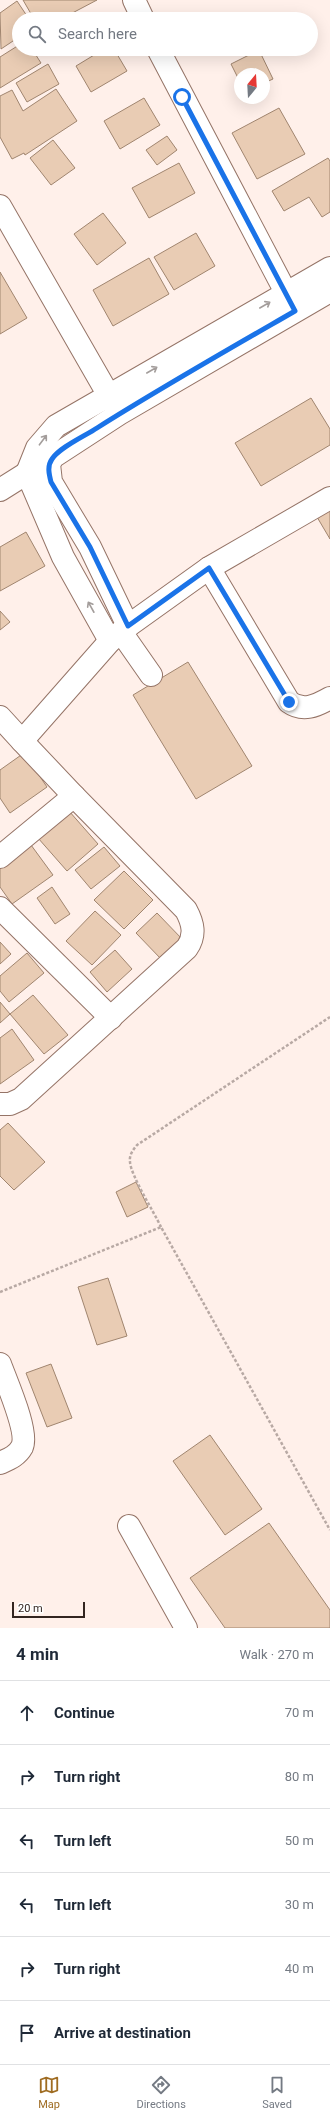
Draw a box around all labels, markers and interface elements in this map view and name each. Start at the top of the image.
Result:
search box [12,12,318,56]
icon: search [26,23,48,45]
text: Search here [58,25,137,43]
north arrow [234,68,270,104]
route start [173,88,191,106]
one-way arrow [259,301,271,309]
one-way arrow [146,365,158,373]
one-way arrow [39,434,47,445]
one-way arrow [87,601,94,613]
route end [280,693,298,711]
scale bar [12,1600,85,1619]
text: 20 m [18,1602,43,1615]
text: 4 min [16,1644,59,1664]
text: Walk · 270 m [239,1647,314,1662]
icon: ahead [16,1702,38,1724]
text: Continue [54,1704,115,1722]
text: 70 m [285,1705,314,1720]
icon: right [16,1766,38,1788]
text: Turn right [54,1768,120,1786]
text: 80 m [285,1769,314,1784]
icon: left [16,1830,38,1852]
text: Turn left [54,1832,111,1850]
text: 50 m [285,1833,314,1848]
icon: left [16,1894,38,1916]
text: Turn left [54,1896,111,1914]
text: 30 m [285,1897,314,1912]
icon: right [16,1958,38,1980]
text: Turn right [54,1960,120,1978]
text: 40 m [285,1961,314,1976]
icon: arrive [16,2022,38,2044]
text: Arrive at destination [54,2024,191,2042]
tab: Map [38,2074,60,2111]
tab: Directions [136,2074,186,2111]
tab: Saved [262,2074,292,2111]

